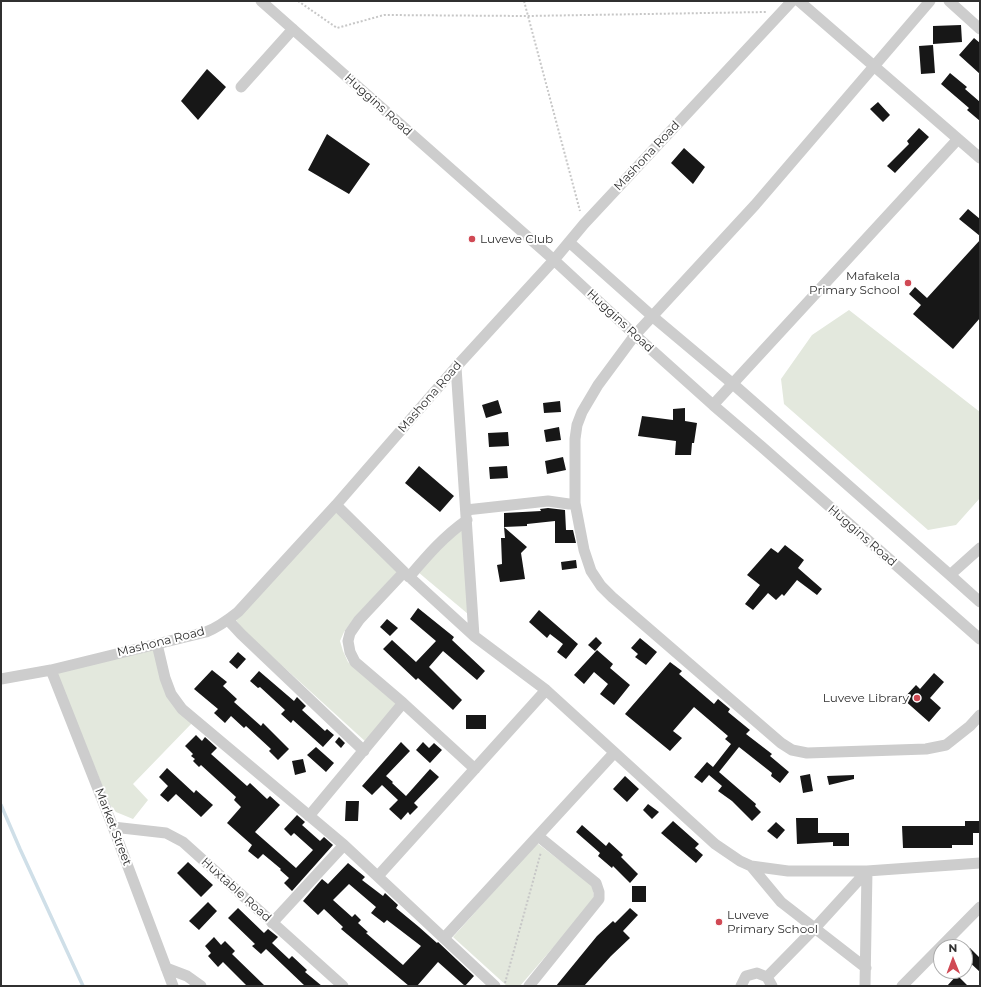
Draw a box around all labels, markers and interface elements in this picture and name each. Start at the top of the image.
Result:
street label: Huggins Road [341,71,415,139]
street label: Mashona Road [611,118,683,194]
place label: Luveve Club [480,232,553,246]
marker: Luveve Club [467,234,477,244]
place label: Mafakela Primary School [809,269,900,297]
marker: Mafakela Primary School [903,278,913,288]
street label: Huggins Road [584,286,656,356]
street label: Mashona Road [395,358,465,436]
street label: Huggins Road [825,502,899,570]
street label: Mashona Road [116,624,206,660]
place label: Luveve Library [823,691,909,705]
marker: Luveve Library [912,693,922,703]
street label: Market Street [92,786,134,868]
street label: Huxtable Road [198,855,274,925]
place label: Luveve Primary School [727,908,818,936]
marker: Luveve Primary School [714,917,724,927]
north arrow [933,939,973,979]
text: N [948,941,957,955]

